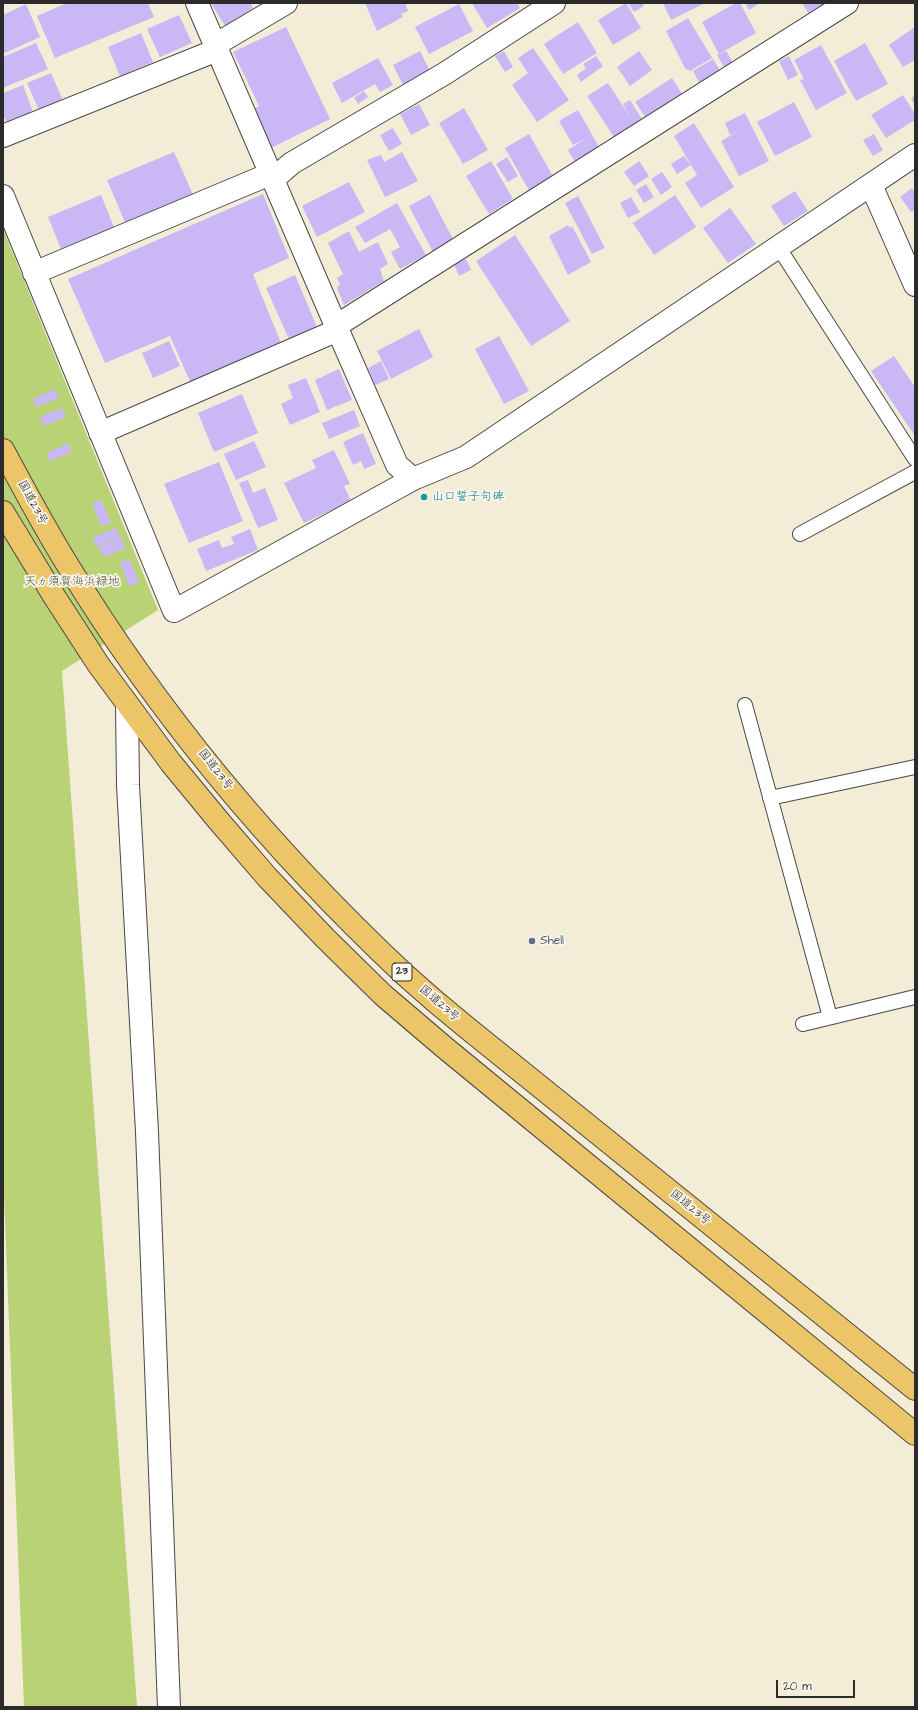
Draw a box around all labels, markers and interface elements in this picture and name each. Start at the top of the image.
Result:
street label: 国道23号 [14,478,50,528]
place label: 山口誓子句碑 [432,490,504,504]
marker: 山口誓子句碑 [419,492,429,502]
park label: 天ヵ須賀海浜緑地 [24,575,120,589]
street label: 国道23号 [194,746,236,794]
place label: Shell [540,934,564,948]
marker: Shell [527,936,537,946]
road number: 23 [392,963,412,981]
street label: 国道23号 [416,983,462,1025]
street label: 国道23号 [666,1187,714,1229]
scale bar [778,1672,857,1698]
text: 20 m [783,1678,812,1695]

